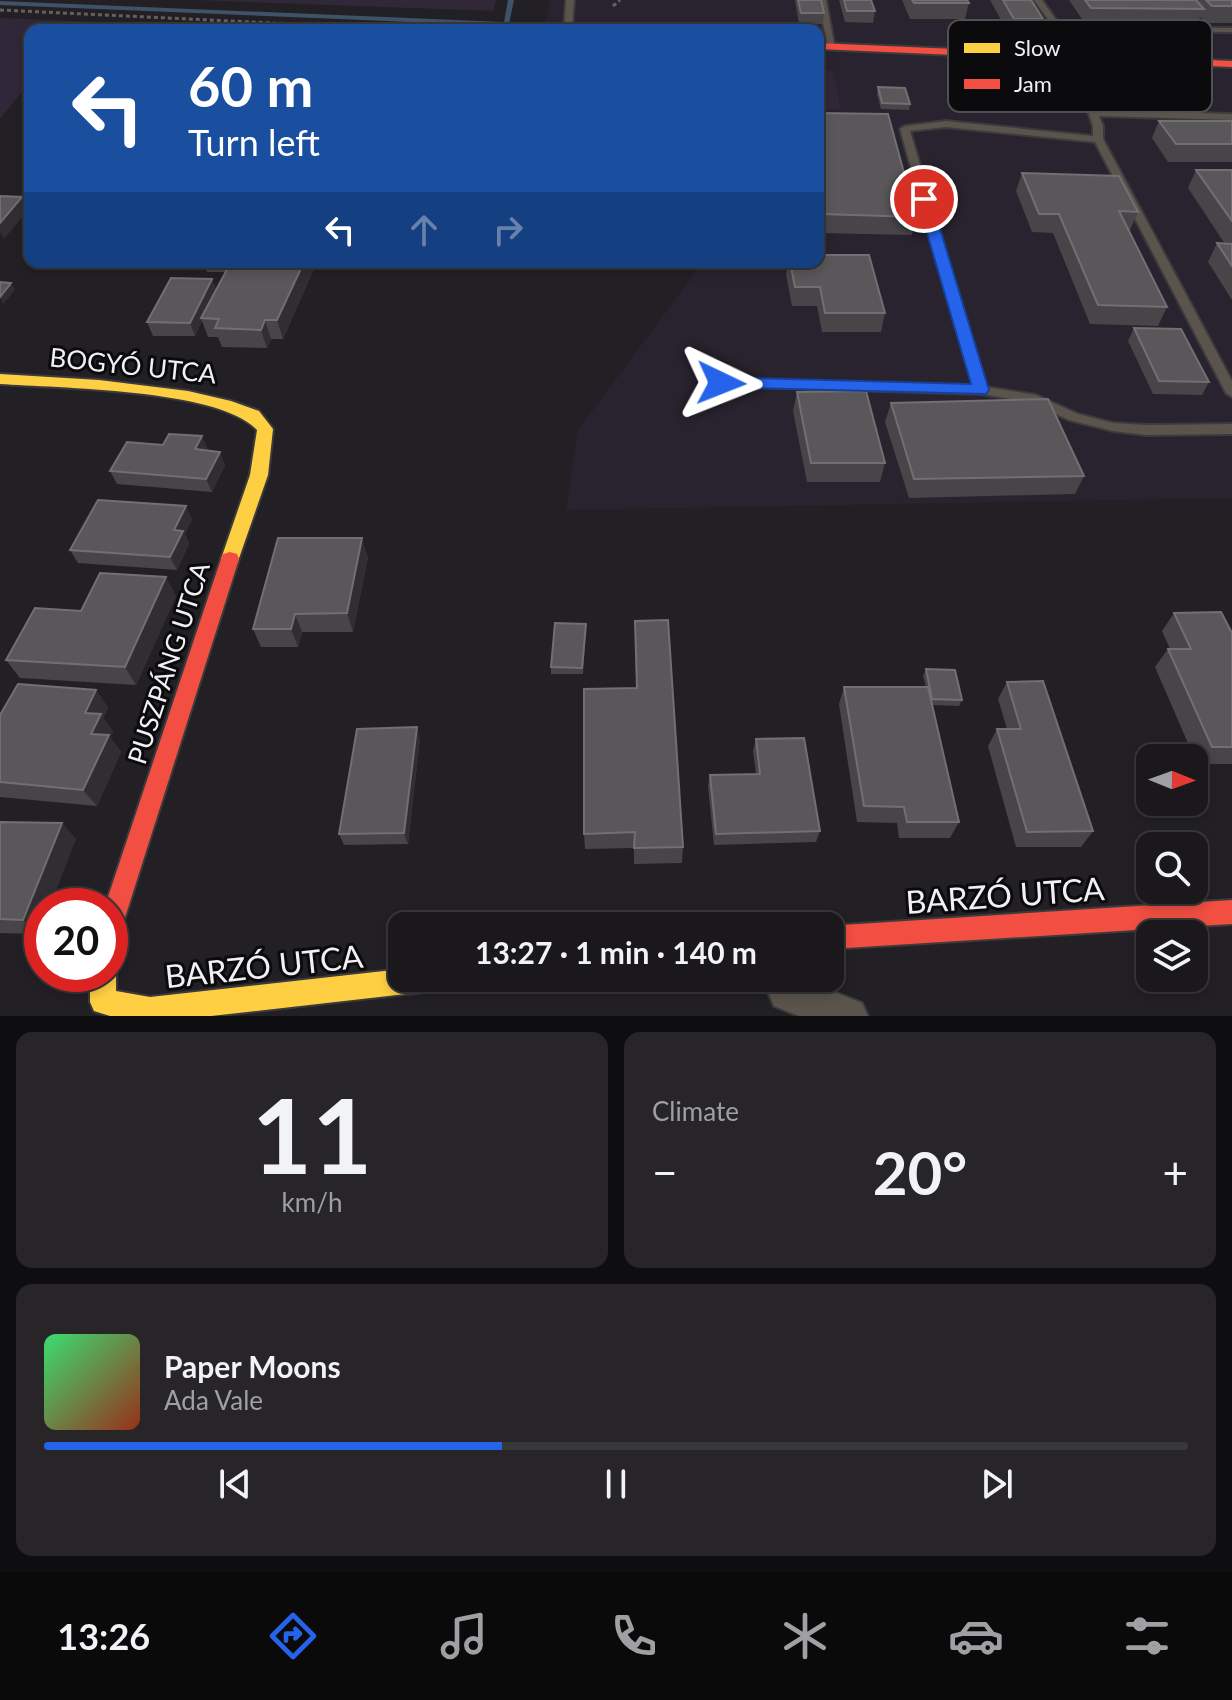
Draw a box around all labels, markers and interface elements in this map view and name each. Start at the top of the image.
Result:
legend [948,20,1212,112]
text: Slow [1014,34,1061,61]
text: 60 m [188,52,313,119]
icon: left [56,56,160,160]
text: Jam [1014,70,1052,97]
text: Turn left [188,120,320,164]
pin [890,165,958,233]
icon: arrive [902,177,946,221]
icon: left [318,208,362,252]
icon: ahead [402,208,446,252]
icon: right [486,208,530,252]
street label: BOGYÓ UTCA [48,340,218,390]
position arrow [679,341,763,425]
street label: PUSZPÁNG UTCA [120,557,216,768]
north arrow [1136,744,1208,816]
map controls [1136,744,1208,992]
button: search [1136,832,1208,904]
street label: BARZÓ UTCA [904,868,1106,921]
speed limit sign: 20 [24,888,128,992]
button: layers [1136,920,1208,992]
text: 13:27 · 1 min · 140 m [475,934,757,970]
street label: BARZÓ UTCA [163,936,365,995]
text: 11 [252,1071,372,1196]
text: Climate [652,1095,739,1127]
text: 20° [873,1136,967,1208]
text: − [652,1146,678,1198]
text: + [1162,1146,1188,1198]
text: km/h [282,1186,342,1218]
text: Paper Moons [164,1348,341,1384]
text: Ada Vale [164,1384,263,1416]
icon: previous [213,1462,257,1506]
icon: pause [594,1462,638,1506]
icon: next [975,1462,1019,1506]
icon: directions [265,1608,321,1664]
icon: music [436,1608,492,1664]
icon: phone [606,1608,662,1664]
icon: climate [777,1608,833,1664]
icon: car [948,1608,1004,1664]
icon: filters [1119,1608,1175,1664]
text: 13:26 [57,1614,150,1658]

